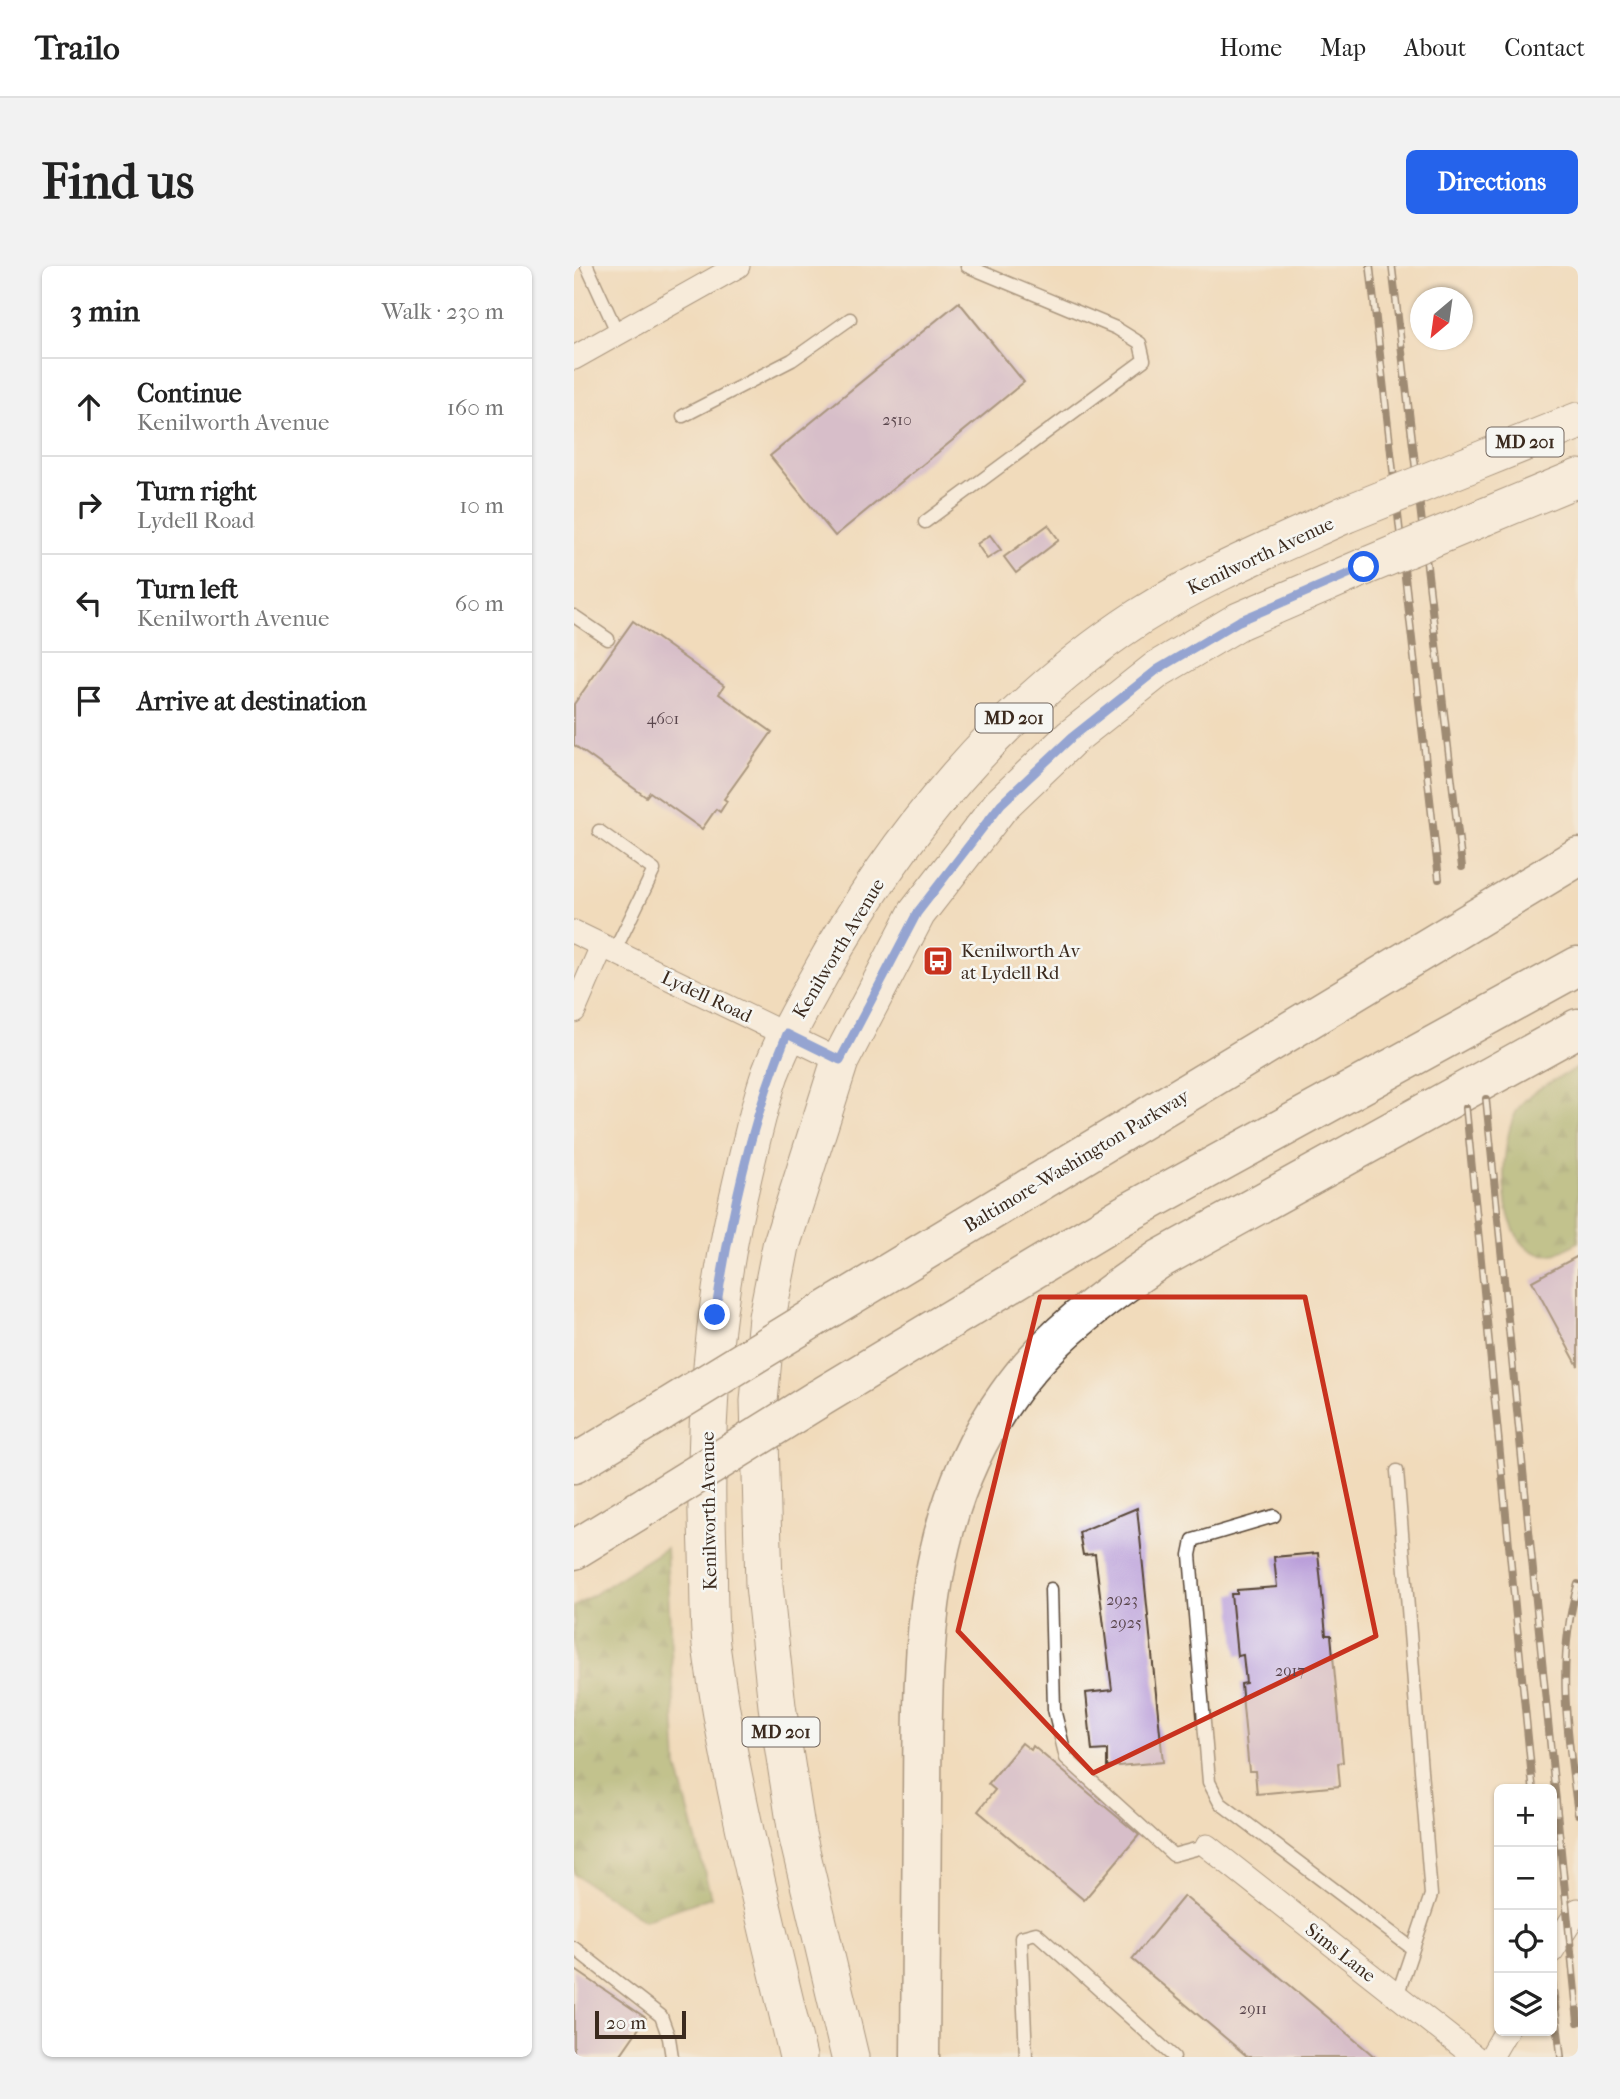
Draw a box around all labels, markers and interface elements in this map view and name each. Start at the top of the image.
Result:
text: Trailo [35,29,120,68]
text: Home [1220,34,1282,62]
text: Map [1320,34,1366,62]
text: About [1404,34,1466,62]
text: Contact [1504,34,1585,62]
button: Directions [1406,150,1578,214]
text: Find us [42,153,194,211]
north arrow [1410,287,1473,350]
text: 3 min [70,294,140,329]
text: Walk · 230 m [382,298,504,325]
text: Continue [137,378,242,409]
icon: ahead [70,388,108,426]
text: 160 m [447,394,504,421]
text: Kenilworth Avenue [137,409,329,436]
house number: 2510 [882,410,912,429]
road number: MD 201 [1486,428,1564,456]
text: Turn right [137,476,257,507]
icon: right [70,486,108,524]
text: 10 m [459,492,504,519]
text: Lydell Road [137,507,255,534]
street label: Kenilworth Avenue [1184,512,1337,599]
route start [1348,551,1379,582]
text: Turn left [137,574,238,605]
icon: left [70,584,108,622]
text: 60 m [455,590,504,617]
text: Kenilworth Avenue [137,605,329,632]
icon: arrive [70,682,108,720]
text: Arrive at destination [137,686,367,717]
road number: MD 201 [976,704,1052,732]
house number: 4601 [647,709,679,728]
street label: Kenilworth Avenue [789,875,889,1022]
place label: Kenilworth Av at Lydell Rd [961,940,1080,984]
bus stop icon: Kenilworth Av at Lydell Rd [921,944,955,978]
street label: Lydell Road [658,966,756,1028]
street label: Baltimore-Washington Parkway [960,1084,1194,1237]
route end [699,1299,730,1330]
street label: Kenilworth Avenue [697,1431,721,1591]
house number: 2923 [1106,1590,1138,1609]
house number: 2925 [1110,1613,1142,1632]
house number: 2917 [1275,1661,1305,1680]
road number: MD 201 [742,1717,820,1746]
map controls [1494,1784,1557,2036]
button: + [1494,1784,1557,1847]
button: − [1494,1847,1557,1910]
button: locate [1494,1910,1557,1973]
street label: Sims Lane [1301,1919,1380,1987]
button: layers [1494,1973,1557,2036]
house number: 2911 [1239,1999,1267,2018]
scale bar [595,2008,686,2040]
text: 20 m [606,2012,646,2034]

